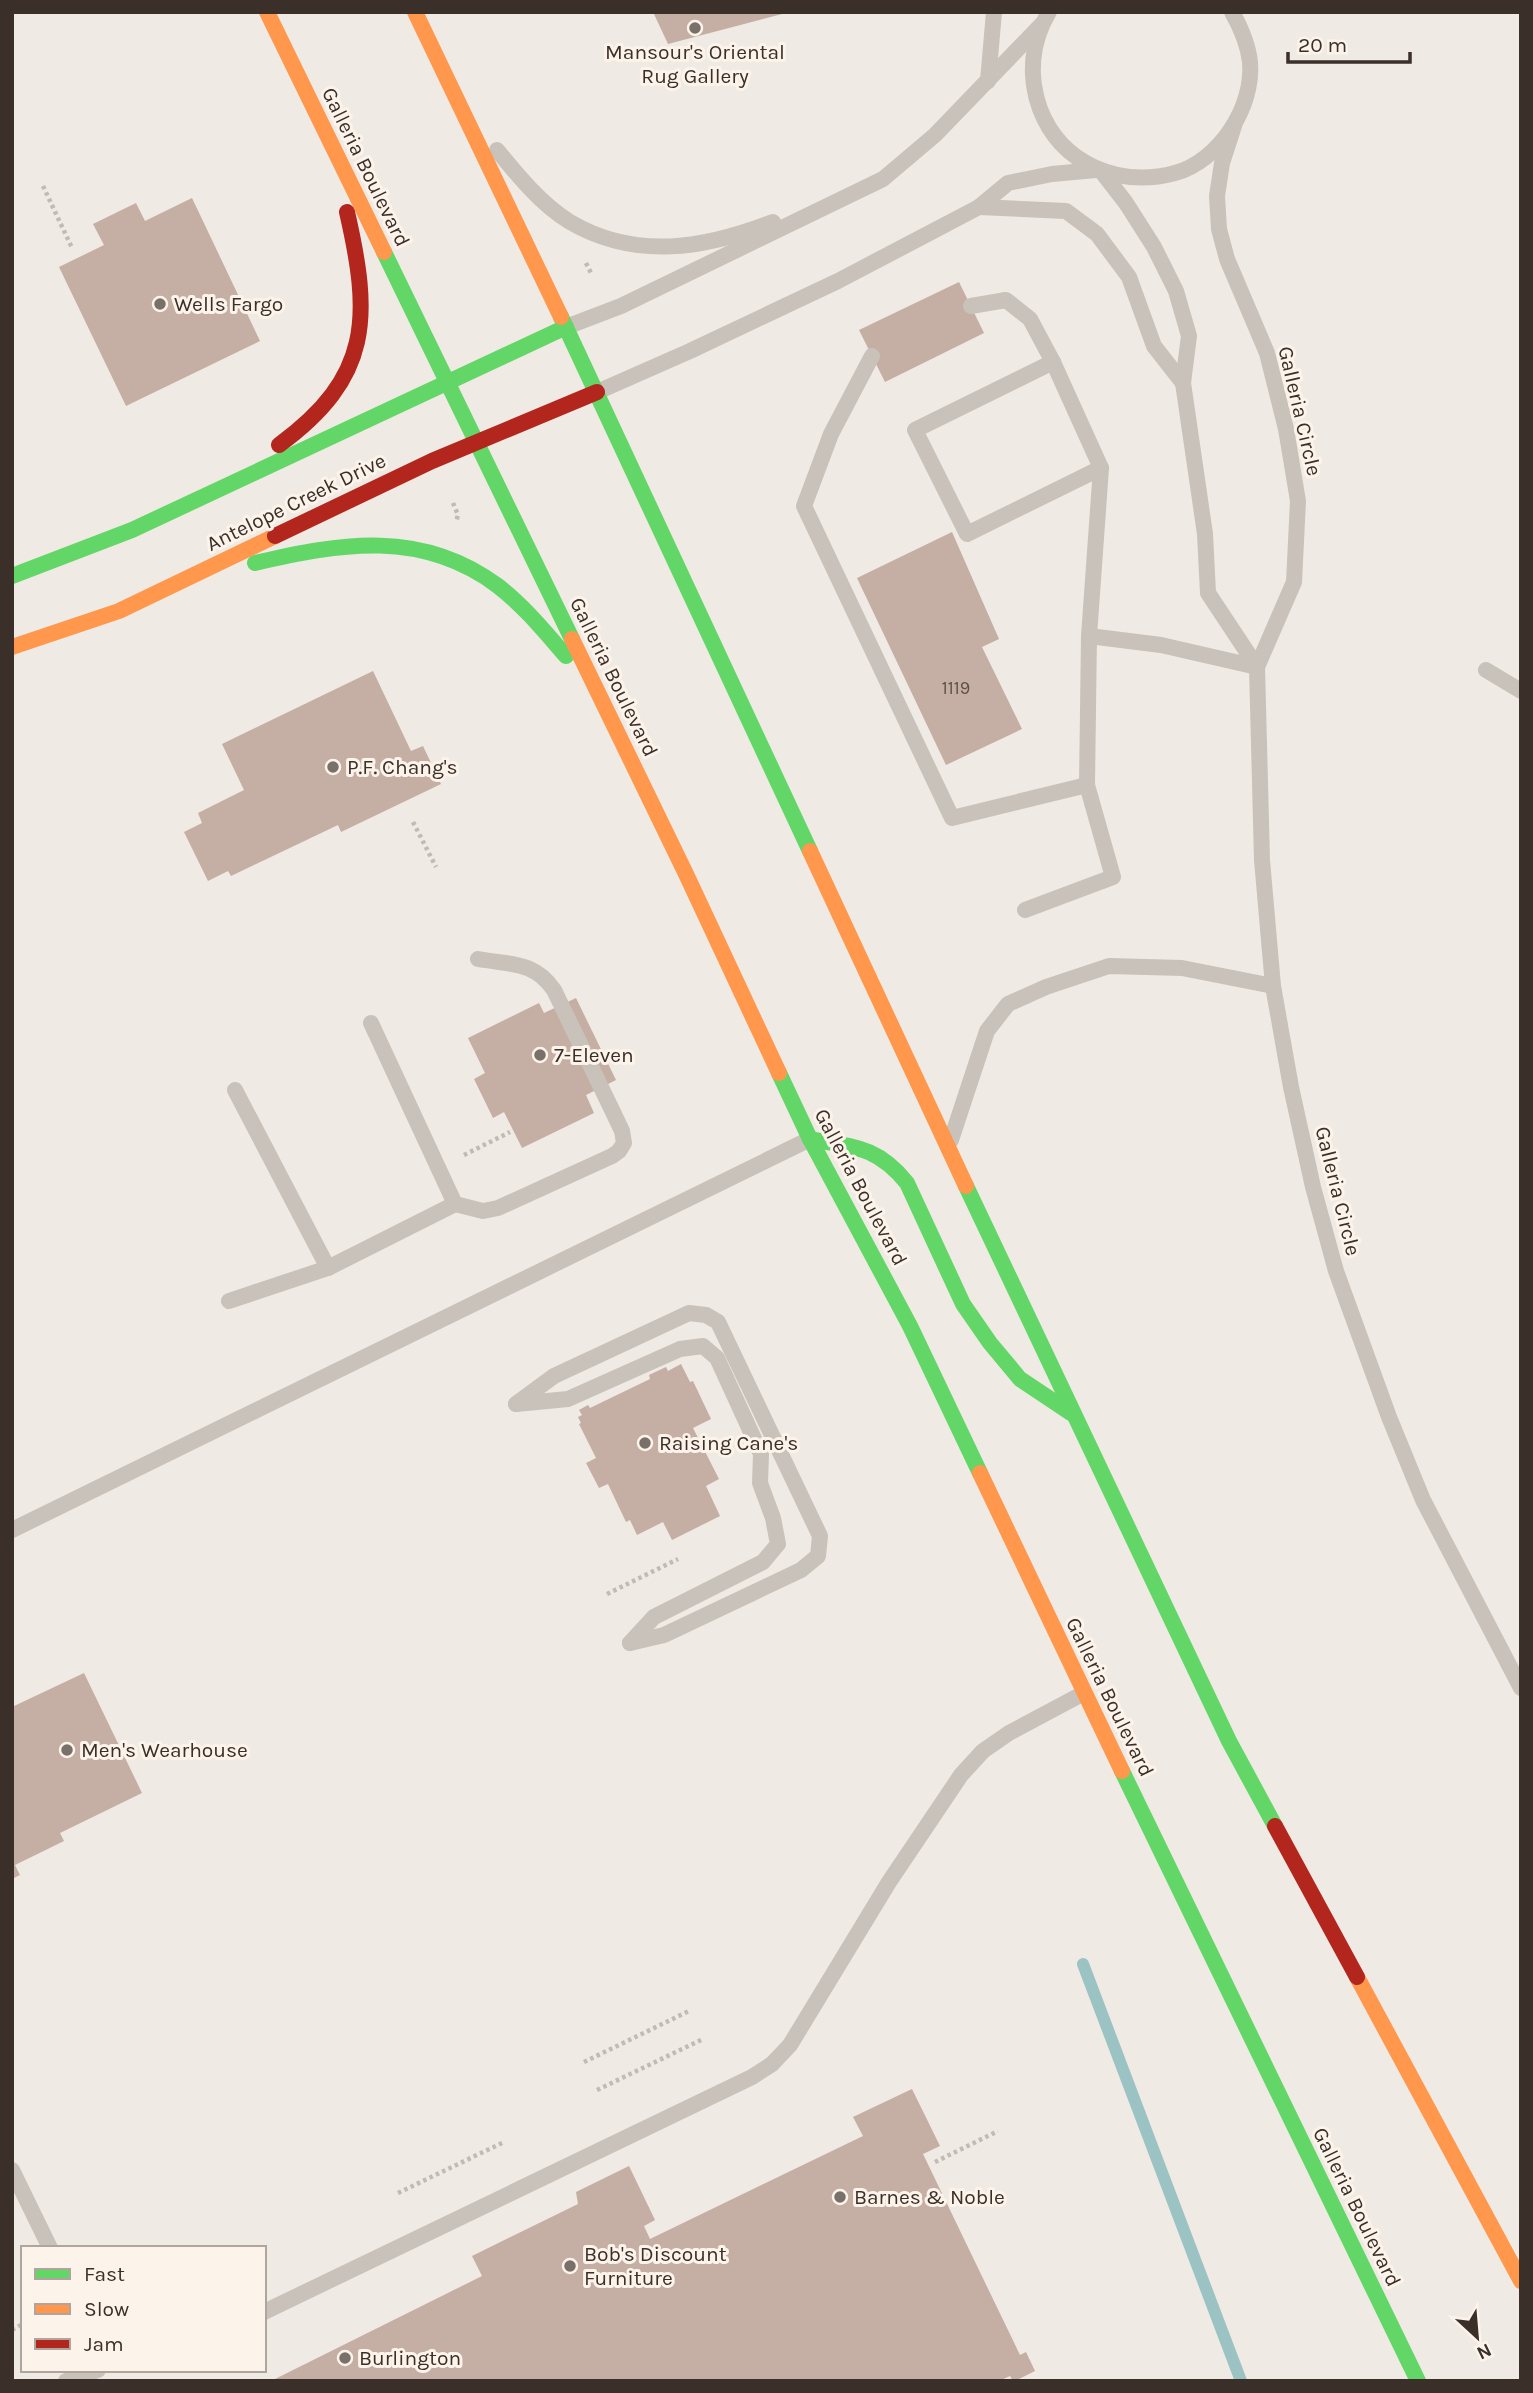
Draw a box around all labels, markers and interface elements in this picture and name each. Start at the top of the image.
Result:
marker: Mansour's Oriental Rug Gallery [687,20,703,36]
scale bar [1288,21,1410,65]
text: 20 m [1298,33,1347,57]
place label: Mansour's Oriental Rug Gallery [605,40,785,88]
street label: Galleria Boulevard [317,84,415,250]
place label: Wells Fargo [174,292,283,316]
marker: Wells Fargo [152,296,168,312]
street label: Galleria Circle [1273,344,1327,478]
street label: Antelope Creek Drive [202,448,390,556]
street label: Galleria Boulevard [565,594,663,760]
house number: 1119 [942,677,970,699]
place label: P.F. Chang's [347,755,458,779]
marker: P.F. Chang's [325,759,341,775]
place label: 7-Eleven [554,1043,634,1067]
marker: 7-Eleven [532,1047,548,1063]
street label: Galleria Boulevard [810,1105,912,1269]
street label: Galleria Circle [1310,1124,1366,1258]
place label: Raising Cane's [659,1431,798,1455]
marker: Raising Cane's [637,1435,653,1451]
street label: Galleria Boulevard [1061,1614,1159,1780]
place label: Men's Wearhouse [81,1738,248,1762]
marker: Men's Wearhouse [59,1742,75,1758]
street label: Galleria Boulevard [1308,2124,1406,2290]
place label: Barnes & Noble [854,2185,1005,2209]
marker: Barnes & Noble [832,2189,848,2205]
place label: Bob's Discount Furniture [584,2242,727,2290]
legend [21,2246,266,2372]
marker: Bob's Discount Furniture [562,2258,578,2274]
text: Fast [84,2262,125,2286]
text: Slow [84,2297,129,2321]
north arrow [1442,2302,1512,2372]
text: Jam [84,2332,124,2356]
text: N [1473,2339,1495,2364]
place label: Burlington [359,2346,461,2370]
marker: Burlington [337,2350,353,2366]

